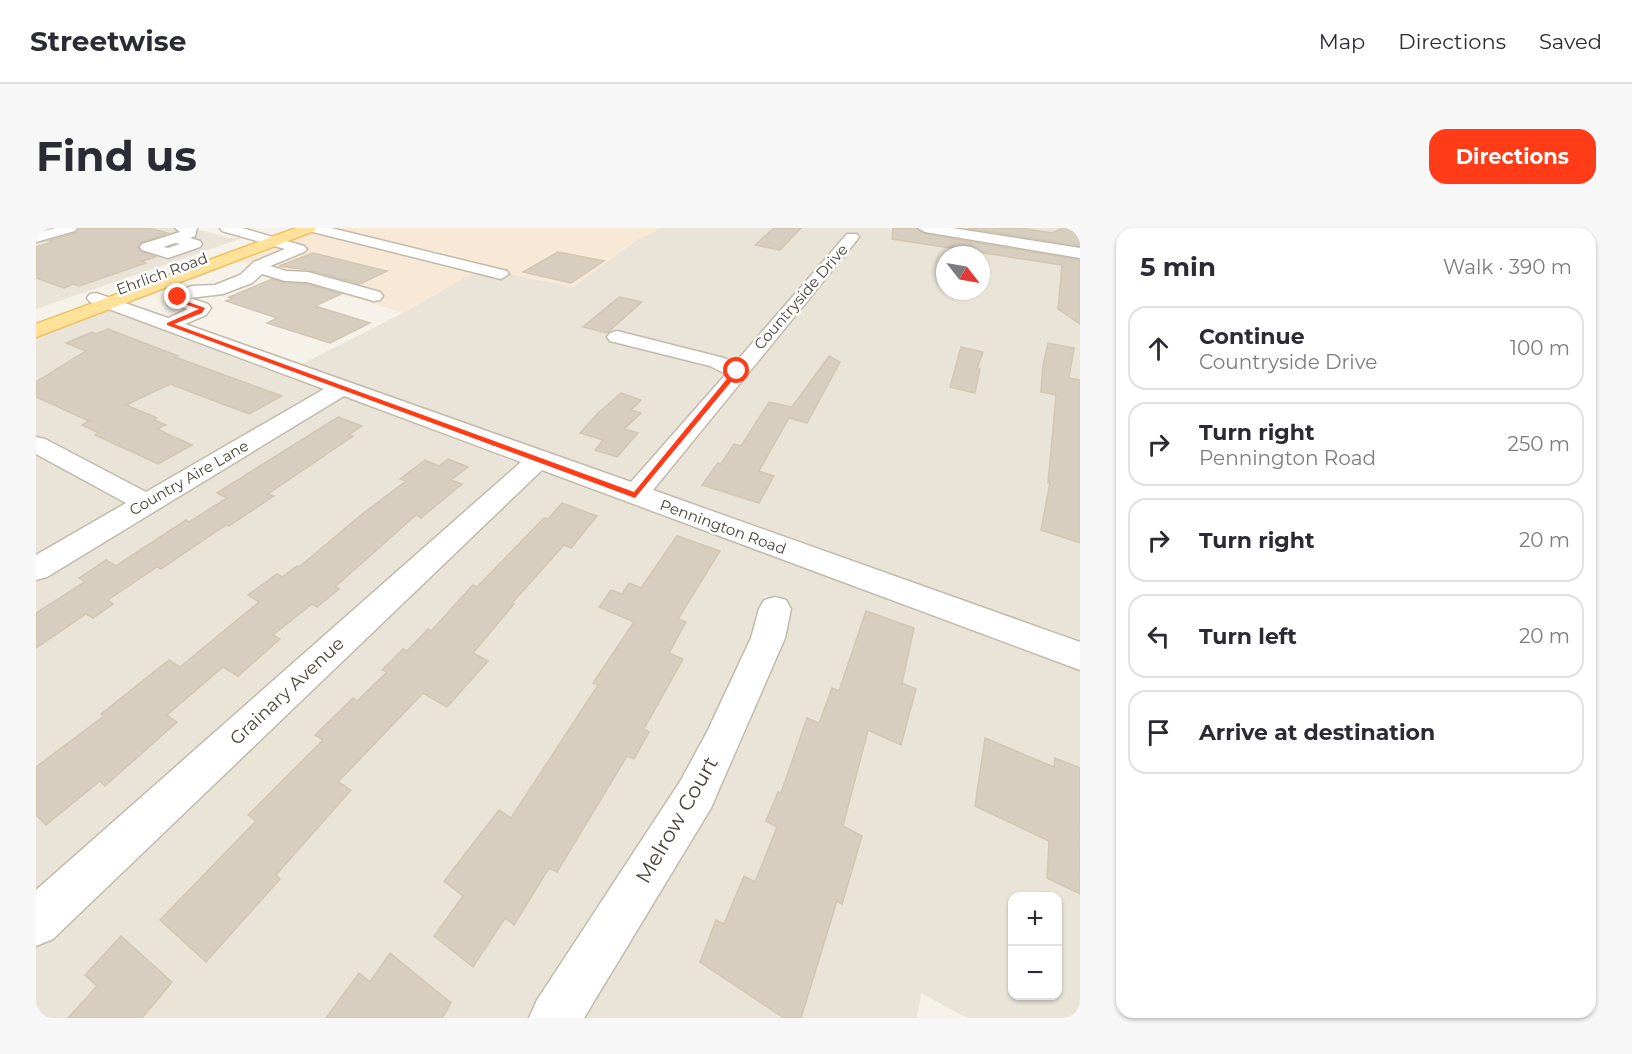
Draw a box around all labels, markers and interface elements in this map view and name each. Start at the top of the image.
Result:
text: Streetwise [30,24,186,58]
text: Map [1319,29,1365,54]
text: Directions [1398,29,1506,54]
text: Saved [1539,29,1602,54]
button: Directions [1429,129,1596,184]
text: Find us [36,130,197,182]
street label: Countryside Drive [750,240,852,353]
north arrow [936,246,990,300]
street label: Ehrlich Road [114,248,210,299]
text: 5 min [1140,251,1216,283]
text: Walk · 390 m [1443,255,1572,279]
route end [164,283,190,309]
text: Continue [1199,323,1305,350]
icon: ahead [1142,332,1175,365]
text: 100 m [1510,336,1570,360]
text: Countryside Drive [1199,350,1377,374]
route start [723,357,749,383]
text: Turn right [1199,419,1314,446]
icon: right [1142,428,1175,461]
text: 250 m [1508,432,1570,456]
street label: Country Aire Lane [126,436,252,519]
text: Pennington Road [1199,446,1376,470]
street label: Pennington Road [657,495,789,558]
icon: right [1142,524,1175,557]
text: Turn right [1199,527,1314,554]
text: 20 m [1519,528,1570,552]
icon: left [1142,620,1175,653]
text: Turn left [1199,623,1297,650]
text: 20 m [1519,624,1570,648]
street label: Grainary Avenue [225,632,349,750]
icon: arrive [1142,716,1175,749]
text: Arrive at destination [1199,719,1435,746]
street label: Melrow Court [630,752,723,888]
map controls [1008,892,1062,1000]
button: + [1008,892,1062,946]
button: − [1008,946,1062,1000]

